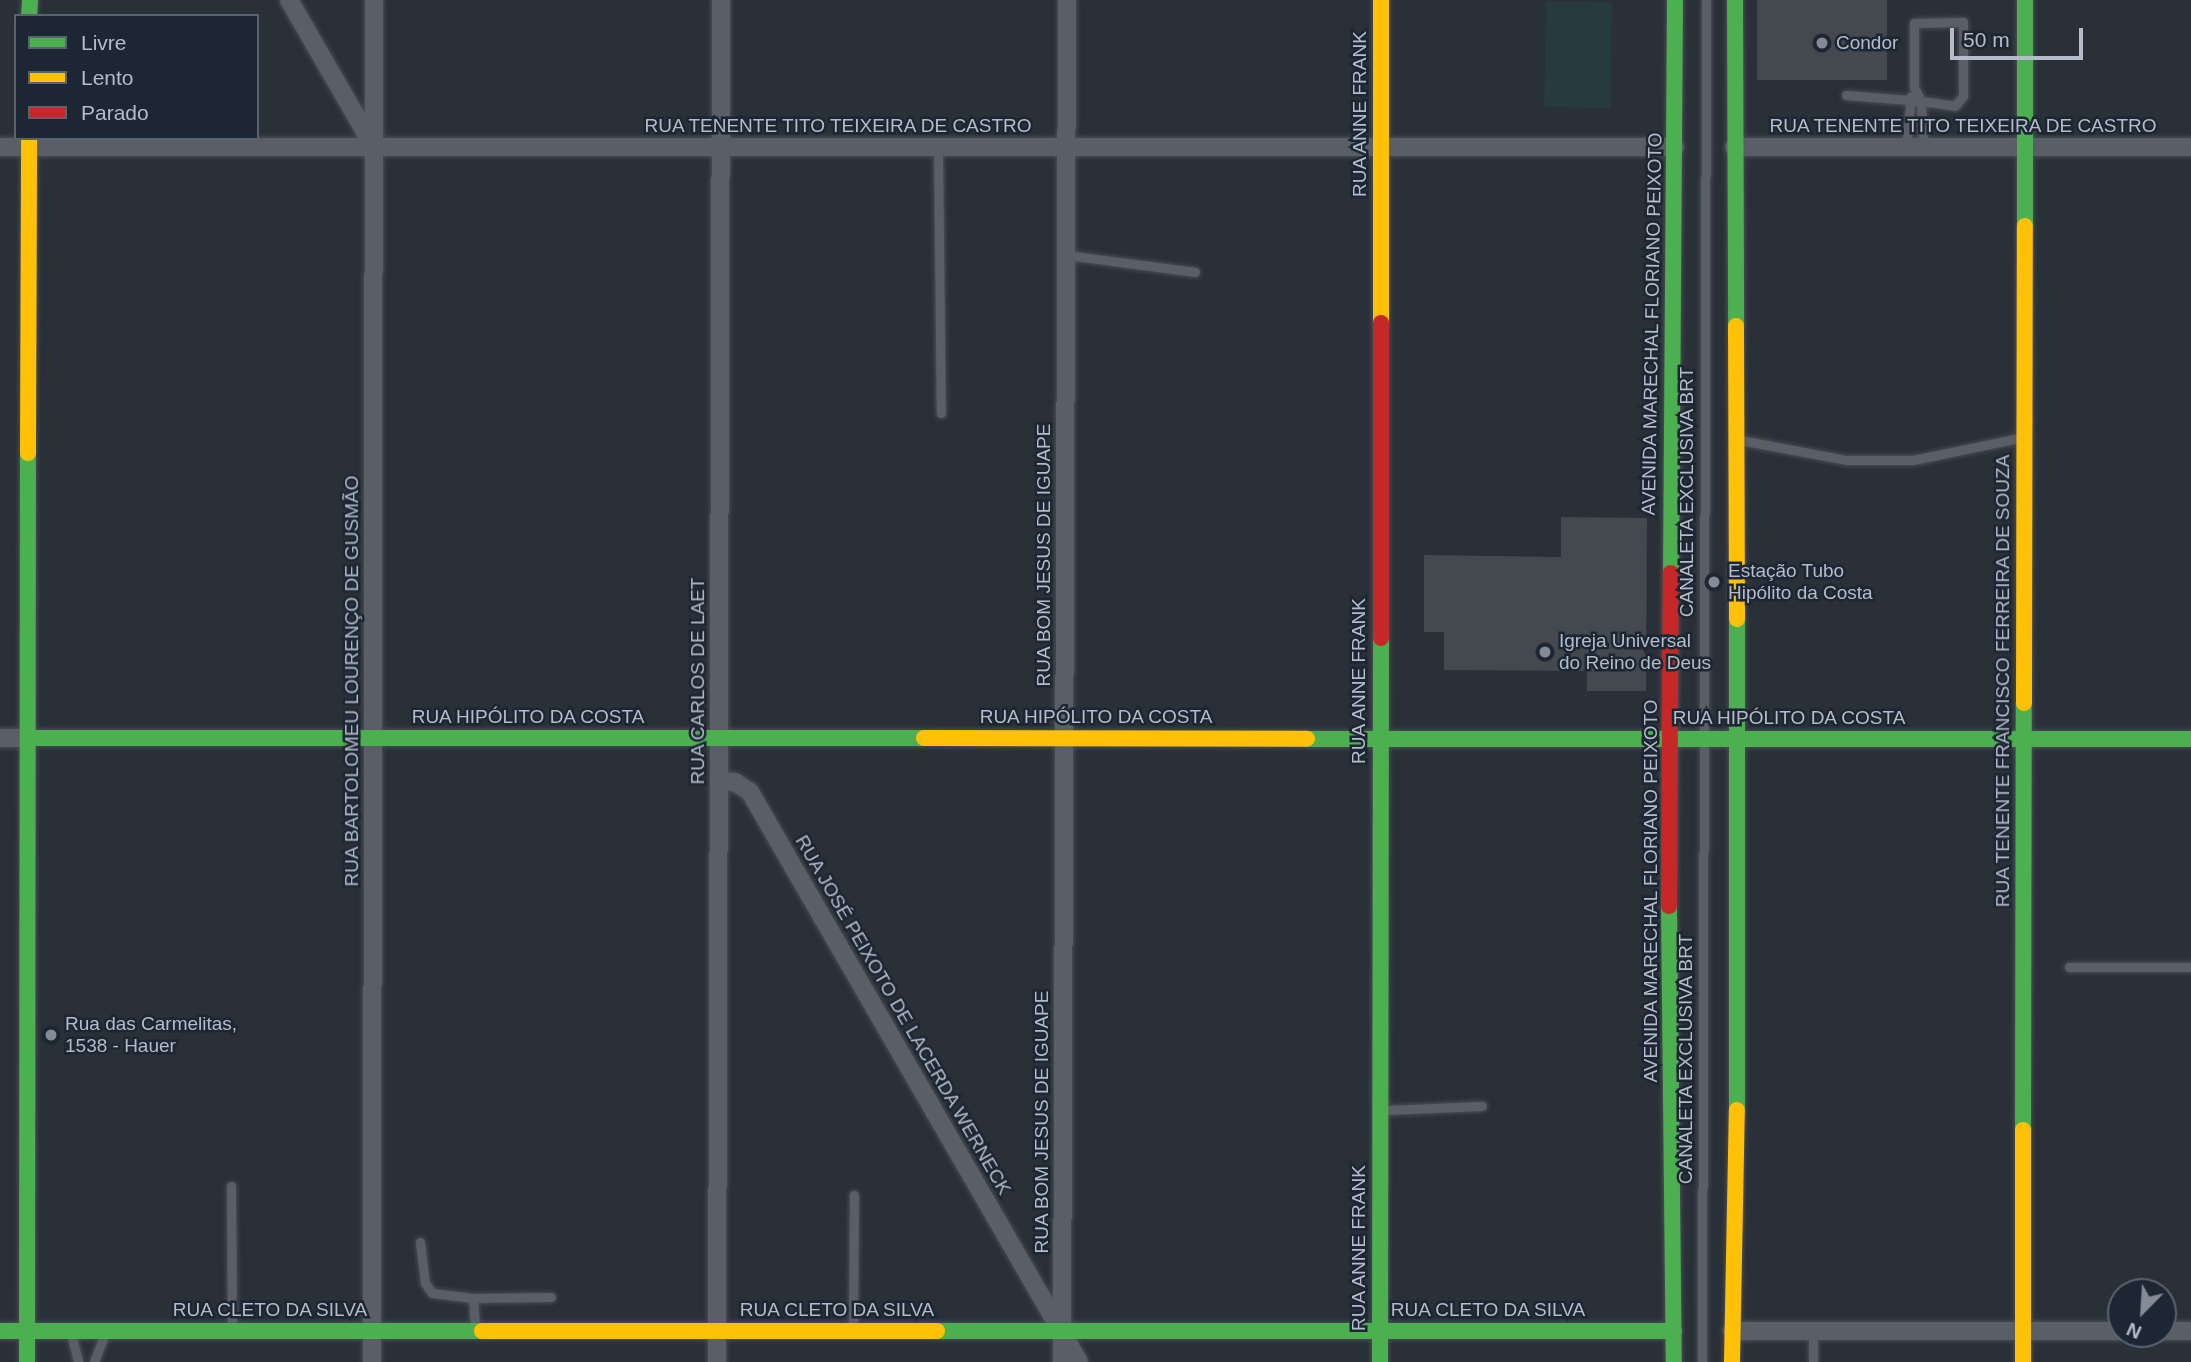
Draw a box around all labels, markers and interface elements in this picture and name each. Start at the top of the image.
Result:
legend [14,14,259,140]
scale bar [1953,14,2086,58]
text: 50 m [1963,28,2010,51]
street label: RUA ANNE FRANK [1349,30,1371,198]
text: Livre [81,31,127,54]
place label: Condor [1836,32,1898,54]
marker: Condor [1814,35,1830,51]
text: Lento [81,66,134,89]
text: Parado [81,101,149,124]
street label: RUA TENENTE TITO TEIXEIRA DE CASTRO [643,115,1033,137]
street label: RUA TENENTE TITO TEIXEIRA DE CASTRO [1768,115,2158,137]
street label: AVENIDA MARECHAL FLORIANO PEIXOTO [1637,132,1667,516]
street label: CANALETA EXCLUSIVA BRT [1676,366,1698,618]
street label: RUA BOM JESUS DE IGUAPE [1033,423,1055,687]
street label: RUA TENENTE FRANCISCO FERREIRA DE SOUZA [1992,454,2014,908]
street label: RUA BARTOLOMEU LOURENÇO DE GUSMÃO [341,475,363,887]
place label: Estação Tubo Hipólito da Costa [1728,560,1873,604]
marker: Estação Tubo Hipólito da Costa [1706,574,1722,590]
street label: RUA CARLOS DE LAET [687,577,709,785]
street label: RUA ANNE FRANK [1348,597,1370,765]
place label: Igreja Universal do Reino de Deus [1559,630,1711,674]
marker: Igreja Universal do Reino de Deus [1537,644,1553,660]
street label: AVENIDA MARECHAL FLORIANO PEIXOTO [1640,699,1662,1083]
street label: RUA HIPÓLITO DA COSTA [411,706,645,728]
street label: RUA HIPÓLITO DA COSTA [979,706,1213,728]
street label: RUA HIPÓLITO DA COSTA [1672,707,1906,729]
street label: RUA JOSÉ PEIXOTO DE LACERDA WERNECK [790,830,1016,1200]
street label: CANALETA EXCLUSIVA BRT [1675,933,1697,1185]
street label: RUA BOM JESUS DE IGUAPE [1031,990,1053,1254]
place label: Rua das Carmelitas, 1538 - Hauer [65,1013,237,1057]
marker: Rua das Carmelitas, 1538 - Hauer [43,1027,59,1043]
street label: RUA ANNE FRANK [1348,1164,1370,1332]
north arrow [2107,1278,2177,1348]
street label: RUA CLETO DA SILVA [172,1299,368,1321]
street label: RUA CLETO DA SILVA [739,1299,935,1321]
street label: RUA CLETO DA SILVA [1390,1299,1586,1321]
text: N [2124,1318,2145,1343]

